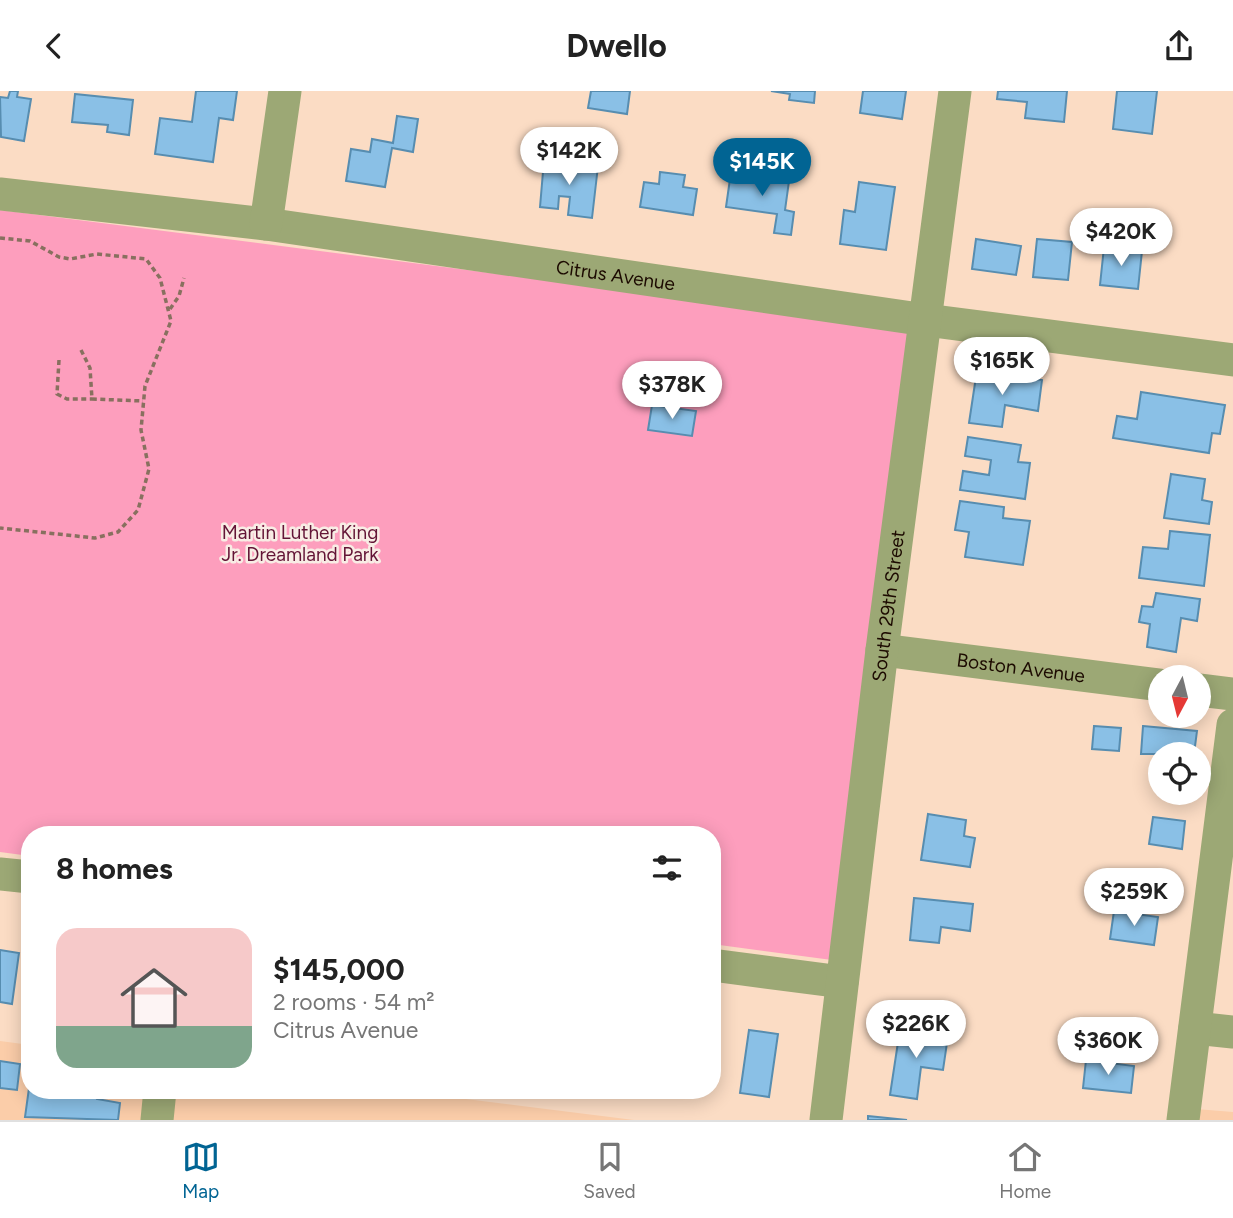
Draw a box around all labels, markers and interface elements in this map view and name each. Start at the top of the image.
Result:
icon: back [35,27,73,65]
text: Dwello [566,27,667,65]
icon: share [1160,27,1198,65]
pin: $142K [520,127,618,187]
text: $142K [536,136,602,164]
pin: $145K [713,139,811,198]
text: $145K [729,147,795,175]
pin: $420K [1072,209,1170,268]
text: $420K [1086,217,1156,245]
street label: Citrus Avenue [554,255,677,295]
pin: $165K [953,337,1051,397]
text: $165K [970,346,1034,374]
pin: $378K [623,361,721,421]
text: $378K [638,370,706,398]
park label: Martin Luther King Jr. Dreamland Park [221,521,379,566]
street label: South 29th Street [867,528,910,683]
street label: Boston Avenue [955,648,1086,687]
north arrow [1148,665,1211,728]
map controls [1148,665,1211,805]
button: locate [1148,742,1211,805]
icon: filters [648,849,686,887]
text: 8 homes [56,850,173,887]
pin: $259K [1085,869,1183,928]
text: $259K [1100,877,1168,905]
text: $145,000 [273,951,405,988]
icon: home [112,956,196,1040]
text: 2 rooms · 54 m² [273,988,435,1016]
pin: $226K [867,1000,965,1060]
text: $226K [882,1009,950,1037]
text: Citrus Avenue [273,1016,418,1044]
pin: $360K [1059,1017,1157,1077]
text: $360K [1073,1026,1143,1054]
tab: Map [182,1138,220,1203]
tab: Saved [583,1138,636,1203]
tab: Home [999,1138,1051,1203]

